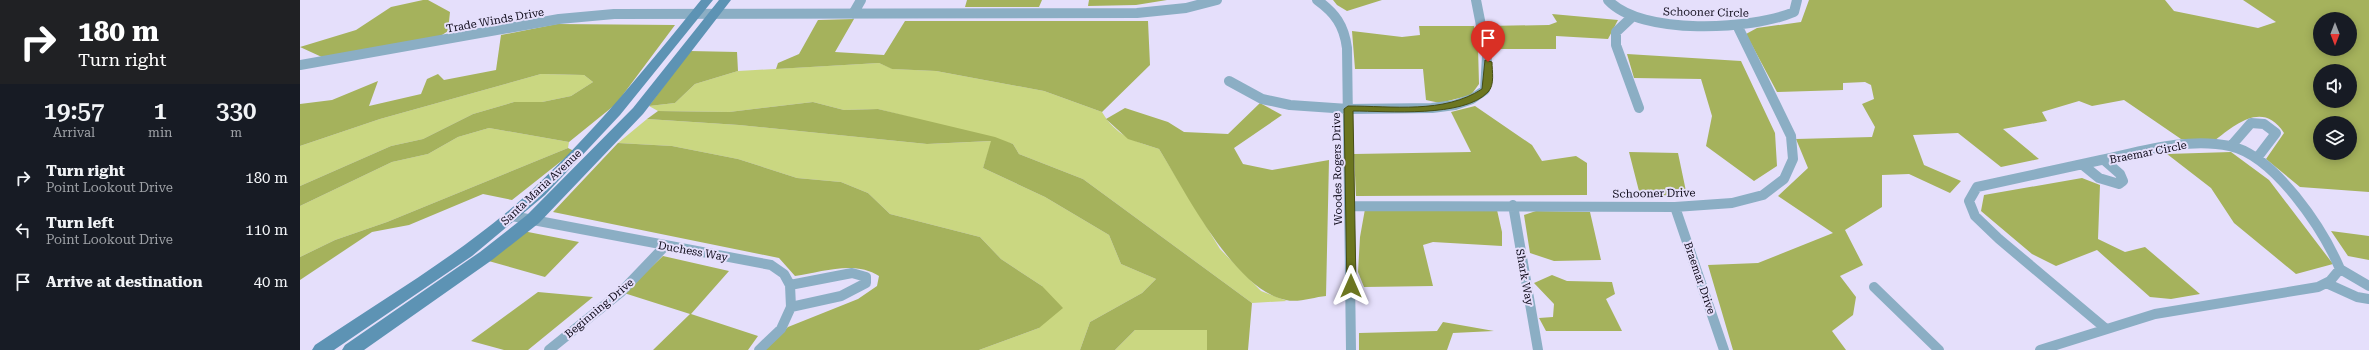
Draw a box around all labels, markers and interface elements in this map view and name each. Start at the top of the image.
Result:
street label: Schooner Circle [1663,5,1749,20]
street label: Trade Winds Drive [445,6,545,35]
north arrow [2313,12,2357,56]
map controls [2313,12,2357,160]
text: 180 m [78,15,159,48]
icon: right [12,16,64,68]
pin [1471,21,1505,62]
icon: arrive [1477,27,1499,49]
text: Turn right [78,49,166,70]
button: sound [2313,64,2357,108]
text: 19:57 [44,97,104,125]
text: 1 [154,97,167,125]
text: 330 [216,97,256,125]
street label: Woodes Rogers Drive [1330,113,1345,225]
button: layers [2313,116,2357,160]
text: Arrival [53,125,95,140]
text: min [148,125,172,140]
text: m [230,125,242,140]
street label: Braemar Circle [2108,139,2188,166]
street label: Santa Maria Avenue [498,147,584,228]
text: Turn right [46,162,125,180]
icon: right [12,167,34,189]
text: 180 m [245,169,288,187]
text: Point Lookout Drive [46,180,173,195]
street label: Schooner Drive [1612,186,1696,201]
text: Turn left [46,214,114,232]
icon: left [12,219,34,241]
text: 110 m [245,221,288,239]
text: Point Lookout Drive [46,232,173,247]
street label: Duchess Way [657,239,729,264]
street label: Braemar Drive [1681,240,1718,316]
street label: Shark Way [1513,248,1536,307]
position arrow [1330,265,1372,307]
icon: arrive [12,271,34,293]
text: Arrive at destination [46,273,202,291]
text: 40 m [254,273,288,291]
street label: Beginning Drive [562,276,636,341]

